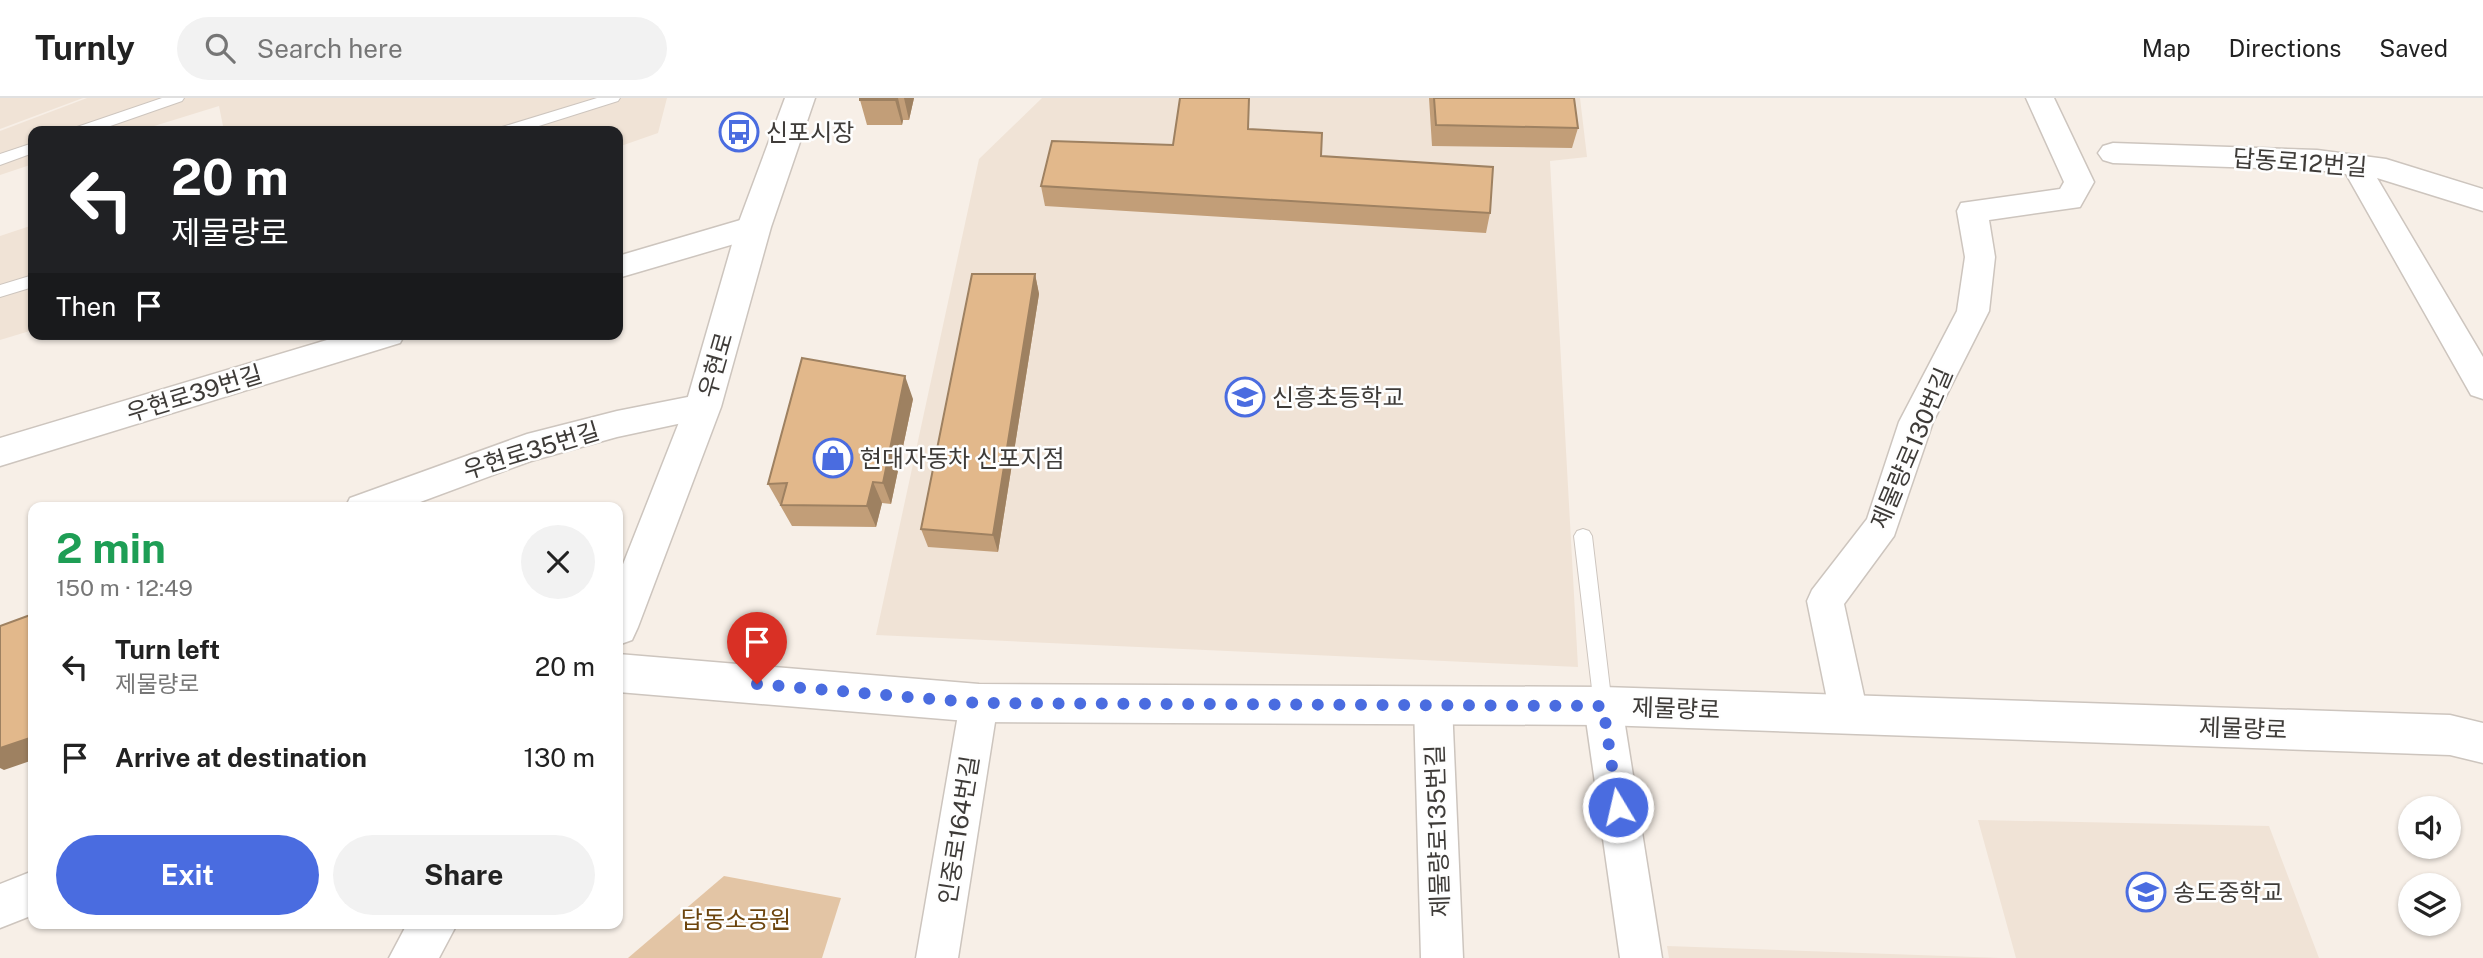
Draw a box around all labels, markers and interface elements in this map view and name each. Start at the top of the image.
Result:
search box [177,17,667,80]
text: Turnly [35,29,135,67]
icon: search [201,29,239,67]
text: Search here [257,33,403,64]
text: Map [2142,34,2191,62]
text: Directions [2229,34,2341,62]
text: Saved [2379,34,2448,62]
bus stop icon: 신포시장 [718,111,760,153]
place label: 신포시장 [766,118,854,146]
street label: 답동로12번길 [2232,143,2368,181]
text: 20 m [171,148,289,206]
icon: left [56,154,147,245]
text: 제물량로 [171,214,289,251]
icon: arrive [130,287,168,325]
text: Then [56,291,116,322]
street label: 우현로 [692,329,738,401]
street label: 우현로39번길 [123,359,265,427]
street label: 제물량로130번길 [1865,363,1957,533]
school or university icon: 신흥초등학교 [1224,376,1266,418]
place label: 신흥초등학교 [1272,383,1404,411]
street label: 우현로35번길 [460,416,602,484]
shop icon: 현대자동차 신포지점 [812,437,854,479]
place label: 현대자동차 신포지점 [860,444,1065,472]
text: 2 min [56,523,166,572]
button: close [521,525,595,599]
text: 150 m · 12:49 [56,574,193,601]
pin [727,612,787,684]
icon: arrive [738,623,776,661]
text: Turn left [115,634,220,665]
icon: left [56,648,94,686]
text: 20 m [535,651,595,682]
text: 제물량로 [115,670,200,697]
street label: 제물량로 [1631,692,1721,724]
street label: 제물량로 [2198,712,2288,744]
icon: arrive [56,739,94,777]
text: Arrive at destination [115,742,367,773]
text: 130 m [523,742,595,773]
street label: 제물량로135번길 [1420,744,1454,918]
street label: 인중로164번길 [932,754,984,906]
position arrow [1581,770,1655,844]
map controls [2398,796,2461,936]
button: sound [2398,796,2461,859]
button: Exit [56,835,319,915]
button: Share [333,835,595,915]
school or university icon: 송도중학교 [2125,871,2167,913]
button: layers [2398,873,2461,936]
place label: 송도중학교 [2173,878,2283,906]
park label: 답동소공원 [681,905,791,933]

